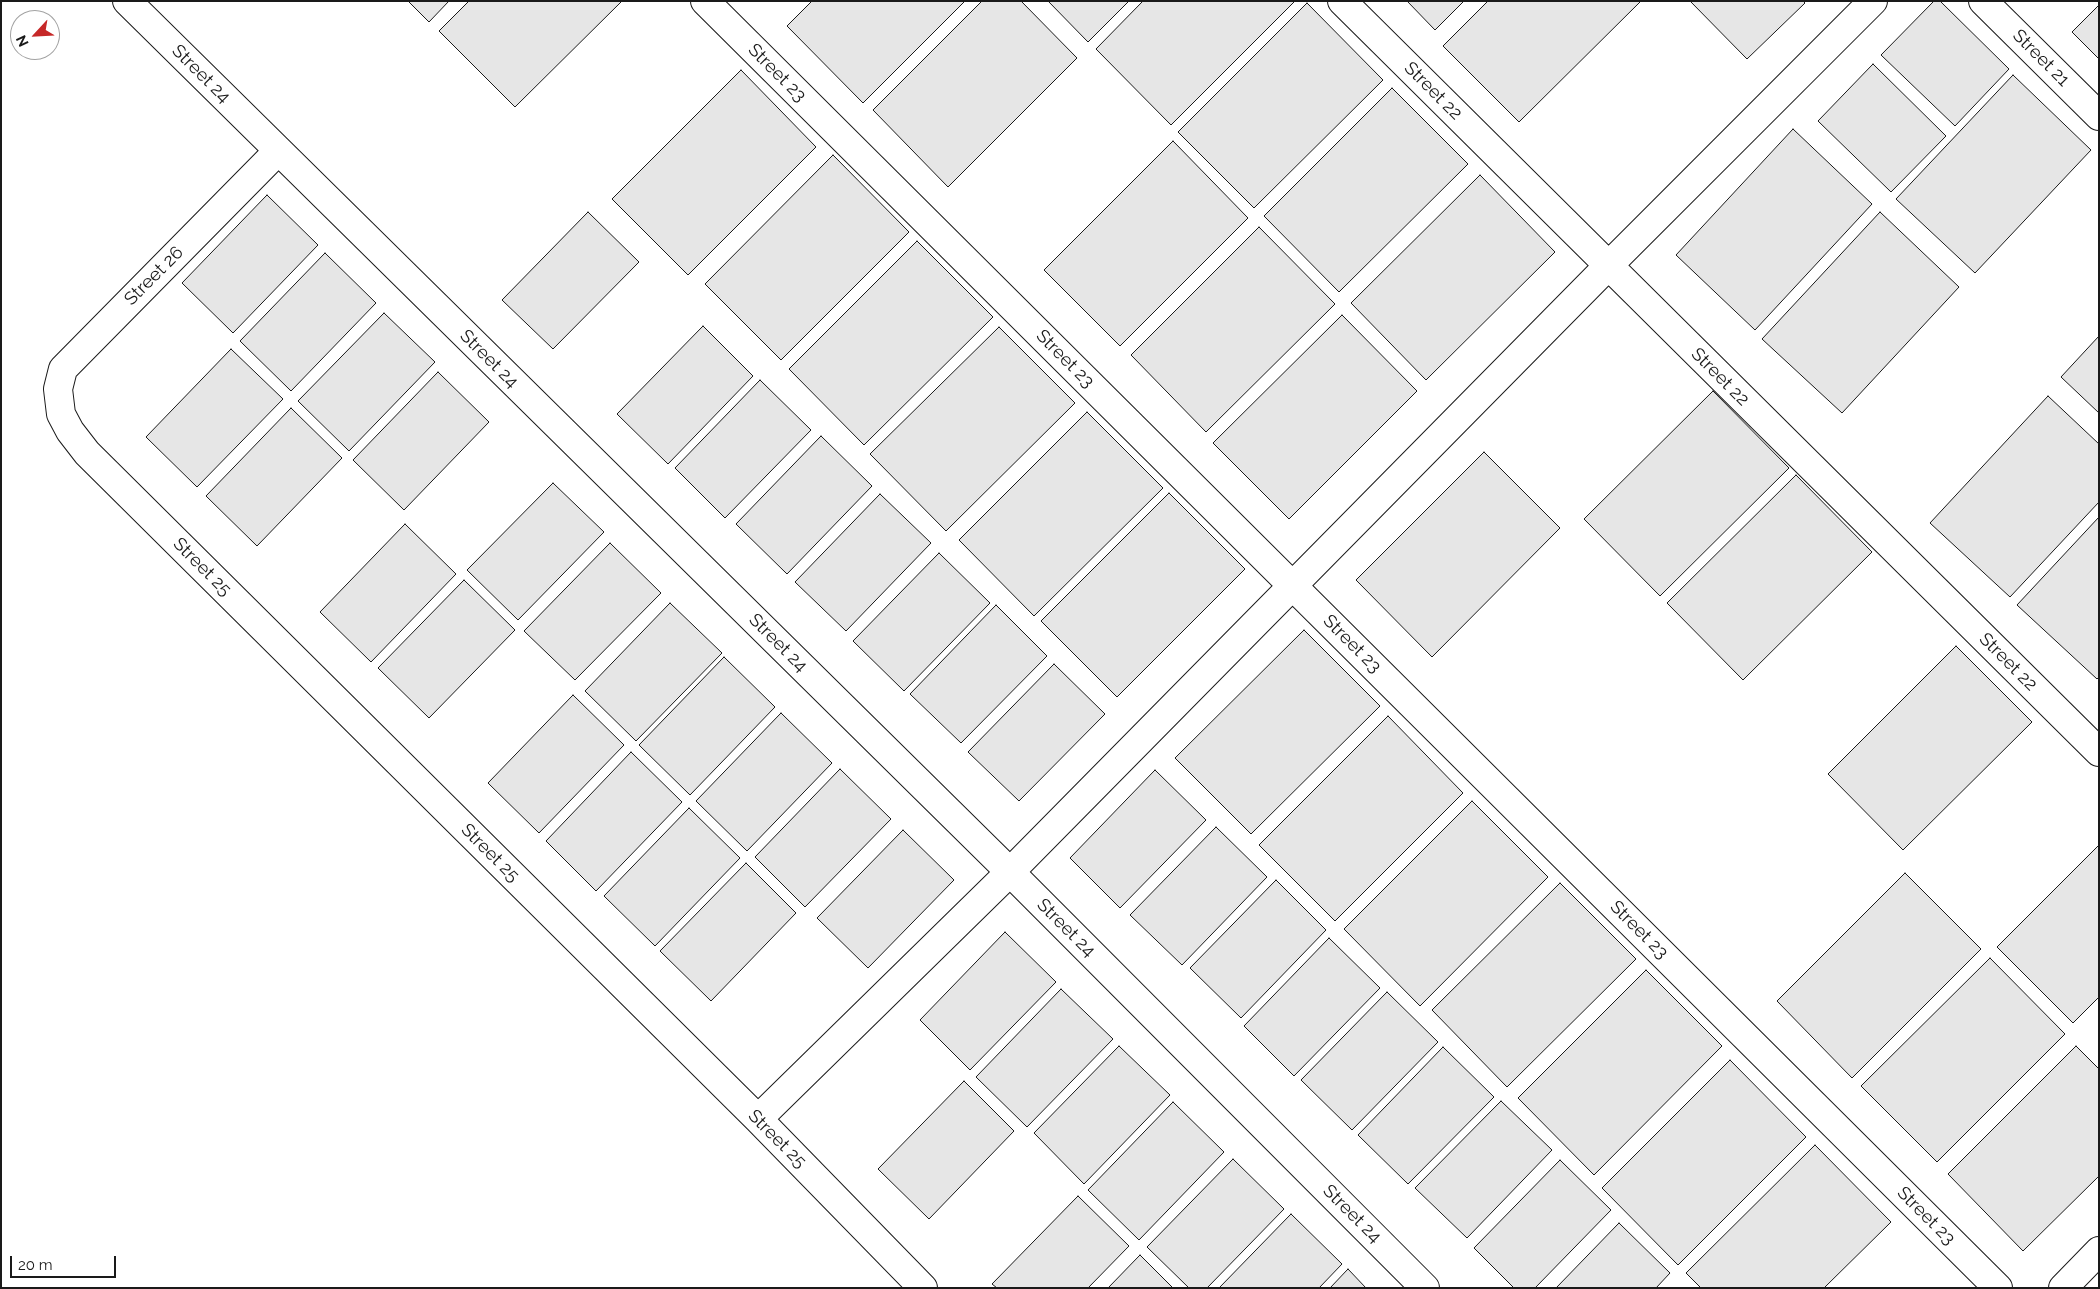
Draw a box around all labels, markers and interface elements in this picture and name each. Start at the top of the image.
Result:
north arrow [10,10,60,60]
street label: Street 21 [2008,25,2074,91]
text: N [13,33,32,49]
street label: Street 23 [743,39,811,107]
street label: Street 24 [167,40,235,108]
street label: Street 22 [1399,57,1467,125]
street label: Street 26 [120,242,188,310]
street label: Street 24 [455,325,523,393]
street label: Street 23 [1031,325,1099,393]
street label: Street 22 [1686,343,1754,411]
street label: Street 25 [168,533,236,601]
street label: Street 24 [744,609,812,677]
street label: Street 23 [1318,610,1386,678]
street label: Street 22 [1974,628,2042,696]
street label: Street 25 [456,819,524,887]
street label: Street 24 [1032,894,1100,962]
street label: Street 23 [1605,896,1673,964]
street label: Street 25 [743,1105,811,1173]
street label: Street 24 [1318,1180,1386,1248]
street label: Street 23 [1892,1182,1960,1250]
scale bar [12,1246,119,1278]
text: 20 m [18,1256,53,1274]

